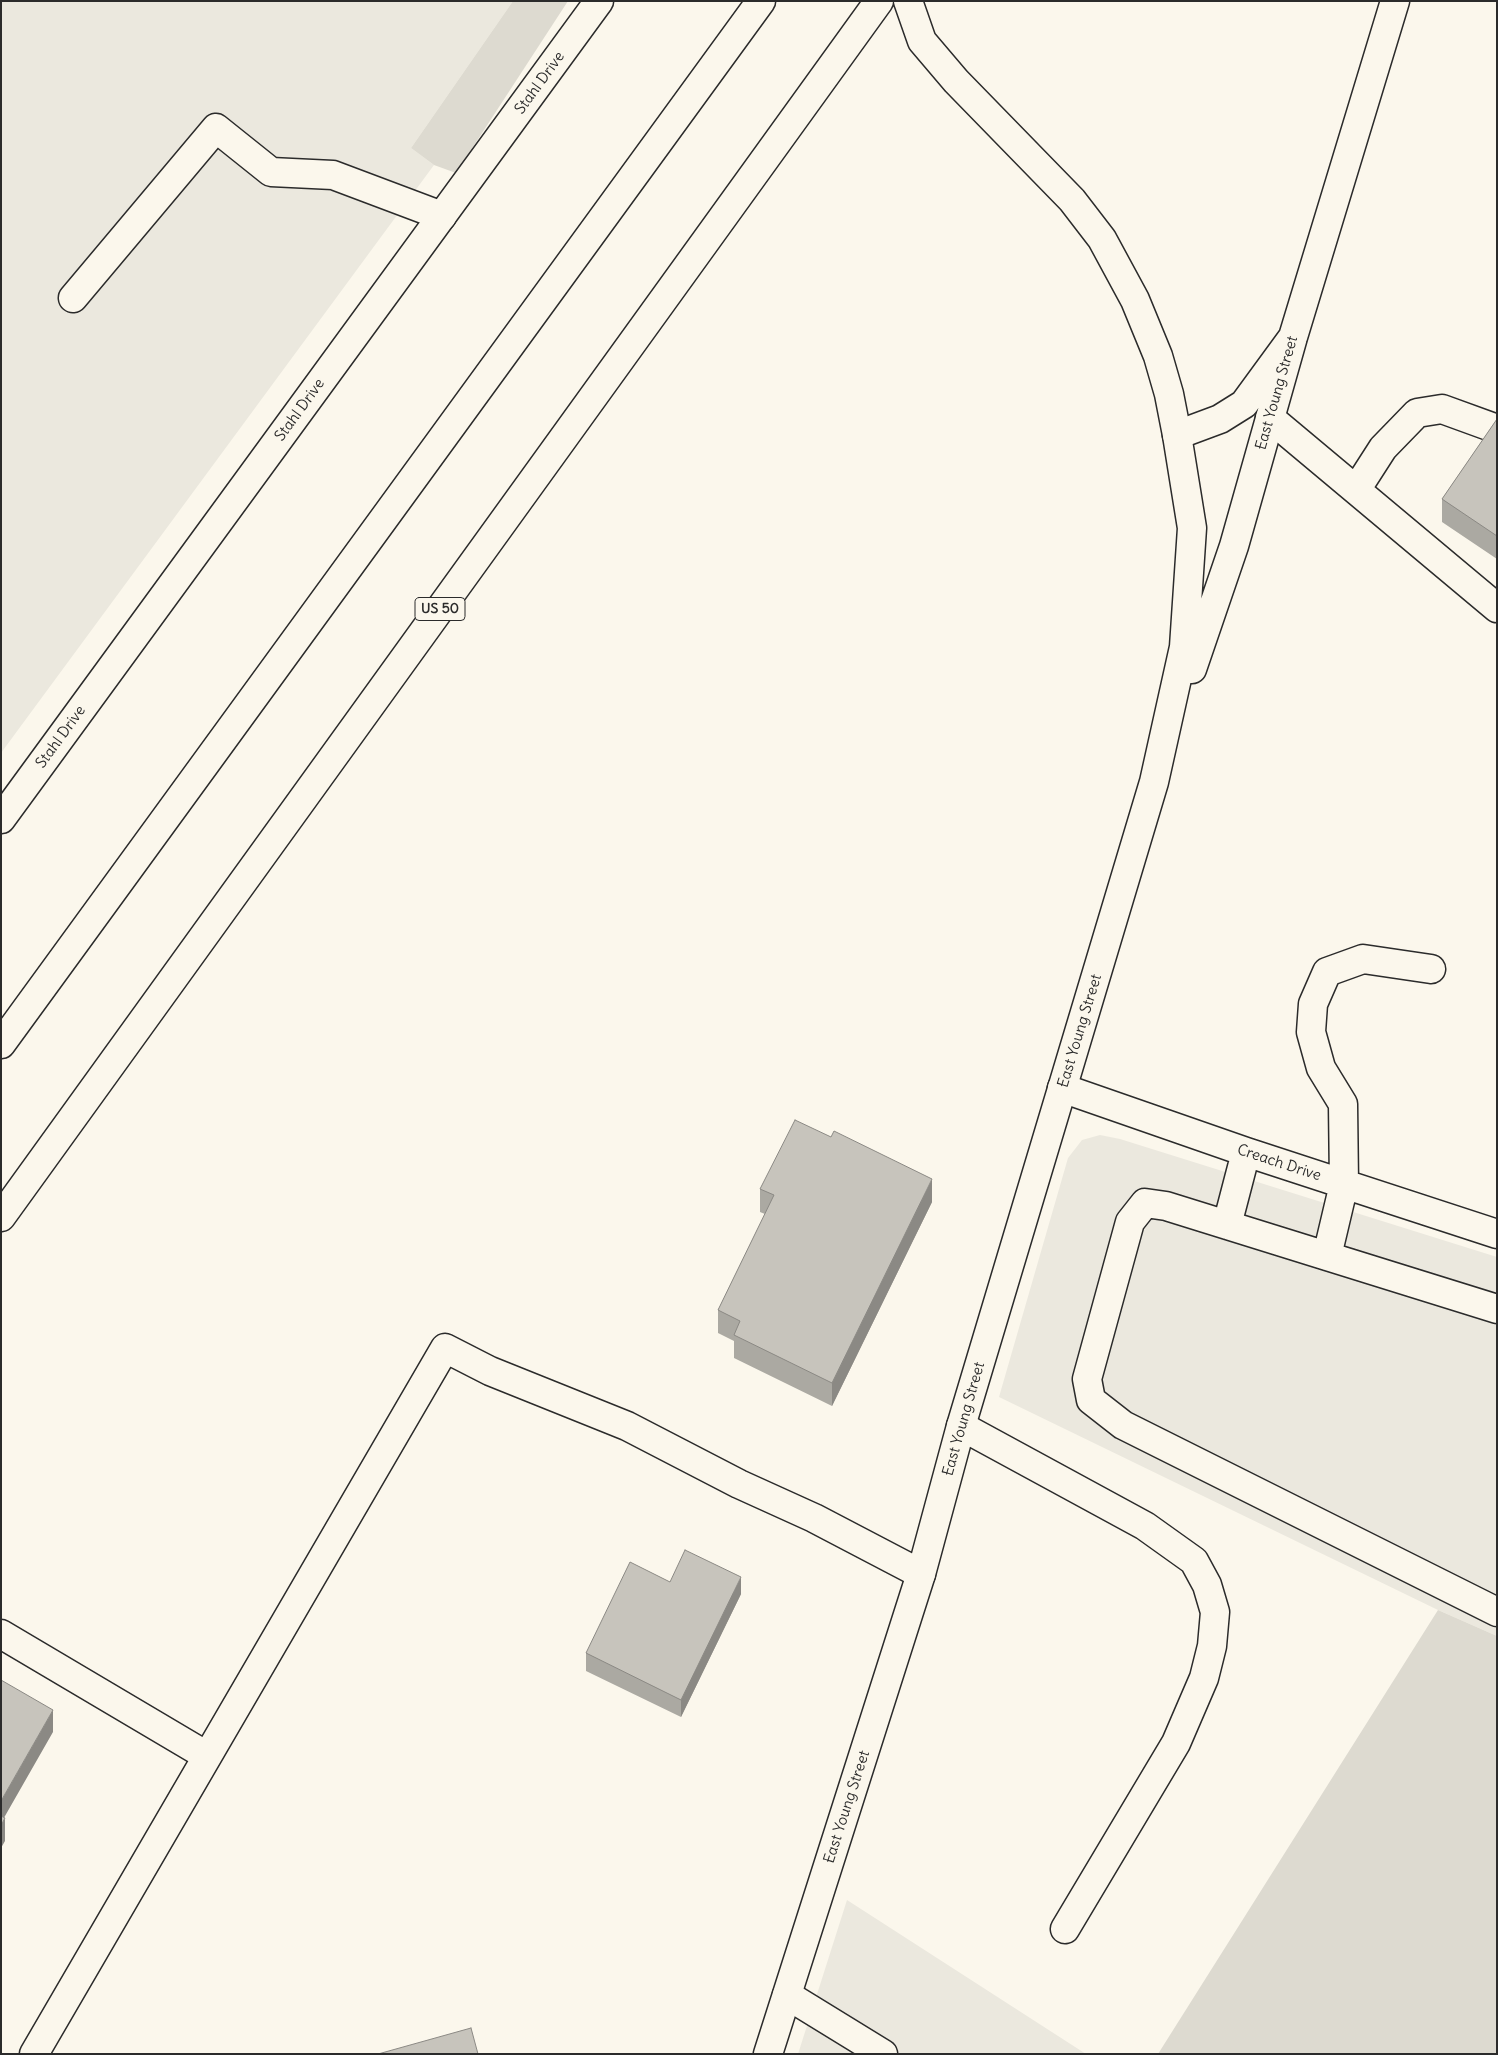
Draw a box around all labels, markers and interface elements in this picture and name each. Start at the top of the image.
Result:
street label: Stahl Drive [511,48,569,118]
street label: East Young Street [1252,334,1302,452]
street label: Stahl Drive [271,375,329,445]
road number: US 50 [415,598,465,620]
street label: Stahl Drive [32,702,90,772]
street label: East Young Street [1054,972,1106,1090]
street label: Creach Drive [1235,1141,1323,1185]
street label: East Young Street [939,1360,989,1478]
street label: East Young Street [820,1748,874,1866]

